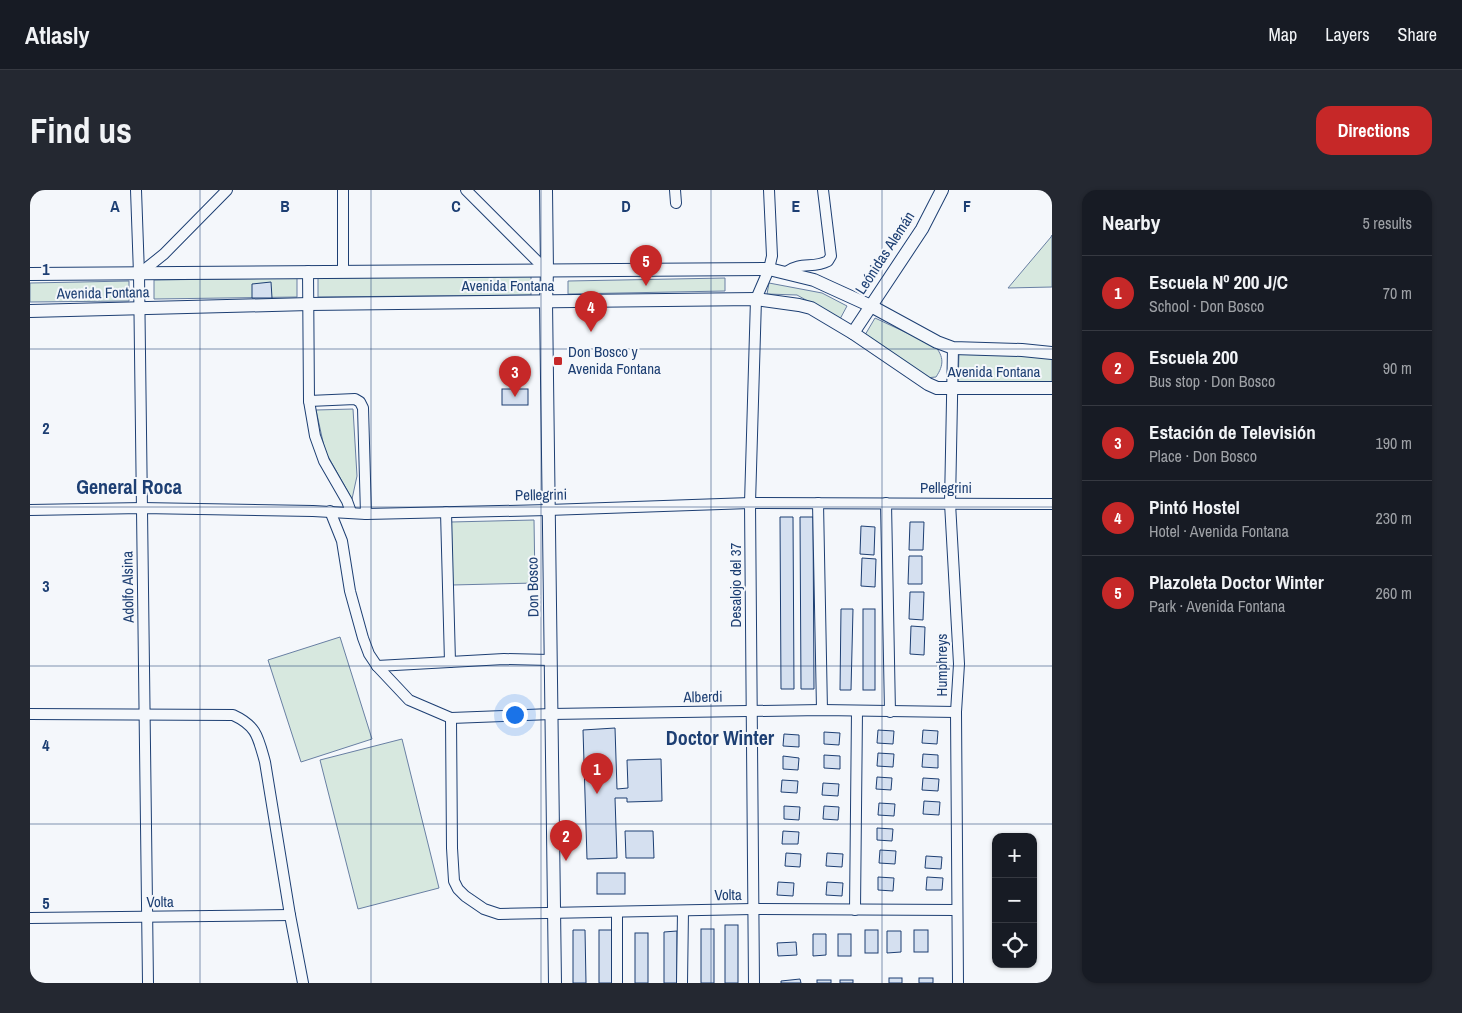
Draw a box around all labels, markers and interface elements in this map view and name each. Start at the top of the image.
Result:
text: Atlasly [25,19,90,51]
text: Map [1269,22,1297,47]
text: Layers [1325,22,1370,47]
text: Share [1398,22,1437,47]
button: Directions [1316,106,1432,155]
text: Find us [30,107,132,154]
text: A [110,195,120,217]
text: B [280,195,290,217]
text: C [451,195,461,217]
text: D [621,195,631,217]
text: E [792,195,801,217]
text: F [963,195,971,217]
street label: Leónidas Alemán [850,207,919,298]
text: Nearby [1102,208,1160,237]
text: 5 results [1362,212,1412,234]
pin: 5 [630,245,662,286]
text: 1 [42,258,50,280]
text: Escuela Nº 200 J/C [1149,269,1288,295]
street label: Avenida Fontana [461,275,555,296]
street label: Avenida Fontana [55,281,150,304]
text: 1 [1114,282,1122,304]
text: 70 m [1383,282,1412,304]
pin: 4 [575,291,607,332]
text: School · Don Bosco [1149,295,1264,317]
place label: Don Bosco y Avenida Fontana [567,341,661,379]
text: Escuela 200 [1149,344,1238,370]
marker: Don Bosco y Avenida Fontana [552,355,564,367]
pin: 3 [499,356,531,397]
text: 2 [1114,357,1122,379]
text: 90 m [1383,357,1412,379]
street label: Avenida Fontana [947,361,1041,382]
text: Bus stop · Don Bosco [1149,370,1275,392]
text: 2 [42,417,50,439]
text: Estación de Televisión [1149,419,1316,445]
text: 3 [1114,432,1122,454]
text: 190 m [1376,432,1412,454]
text: Place · Don Bosco [1149,445,1257,467]
district label: General Roca [76,473,182,500]
street label: Pellegrini [920,477,972,498]
street label: Pellegrini [515,484,567,505]
text: Pintó Hostel [1149,494,1240,520]
text: 4 [1114,507,1122,529]
text: 230 m [1376,507,1412,529]
text: Hotel · Avenida Fontana [1149,520,1289,542]
street label: Desalojo del 37 [725,542,746,627]
street label: Adolfo Alsina [116,551,139,624]
street label: Don Bosco [521,557,544,617]
text: Plazoleta Doctor Winter [1149,569,1324,595]
text: 3 [42,575,50,597]
text: 5 [1114,582,1122,604]
text: 260 m [1376,582,1412,604]
text: Park · Avenida Fontana [1149,595,1285,617]
street label: Humphreys [931,634,952,696]
street label: Alberdi [682,686,723,707]
your location [502,702,528,728]
district label: Doctor Winter [666,724,775,751]
text: 4 [42,734,50,756]
pin: 1 [581,753,613,794]
pin: 2 [550,820,582,861]
map controls [992,833,1037,968]
button: + [992,833,1037,878]
button: − [992,878,1037,923]
street label: Volta [714,884,742,905]
street label: Volta [146,891,174,912]
text: 5 [42,892,50,914]
button: locate [992,923,1037,968]

